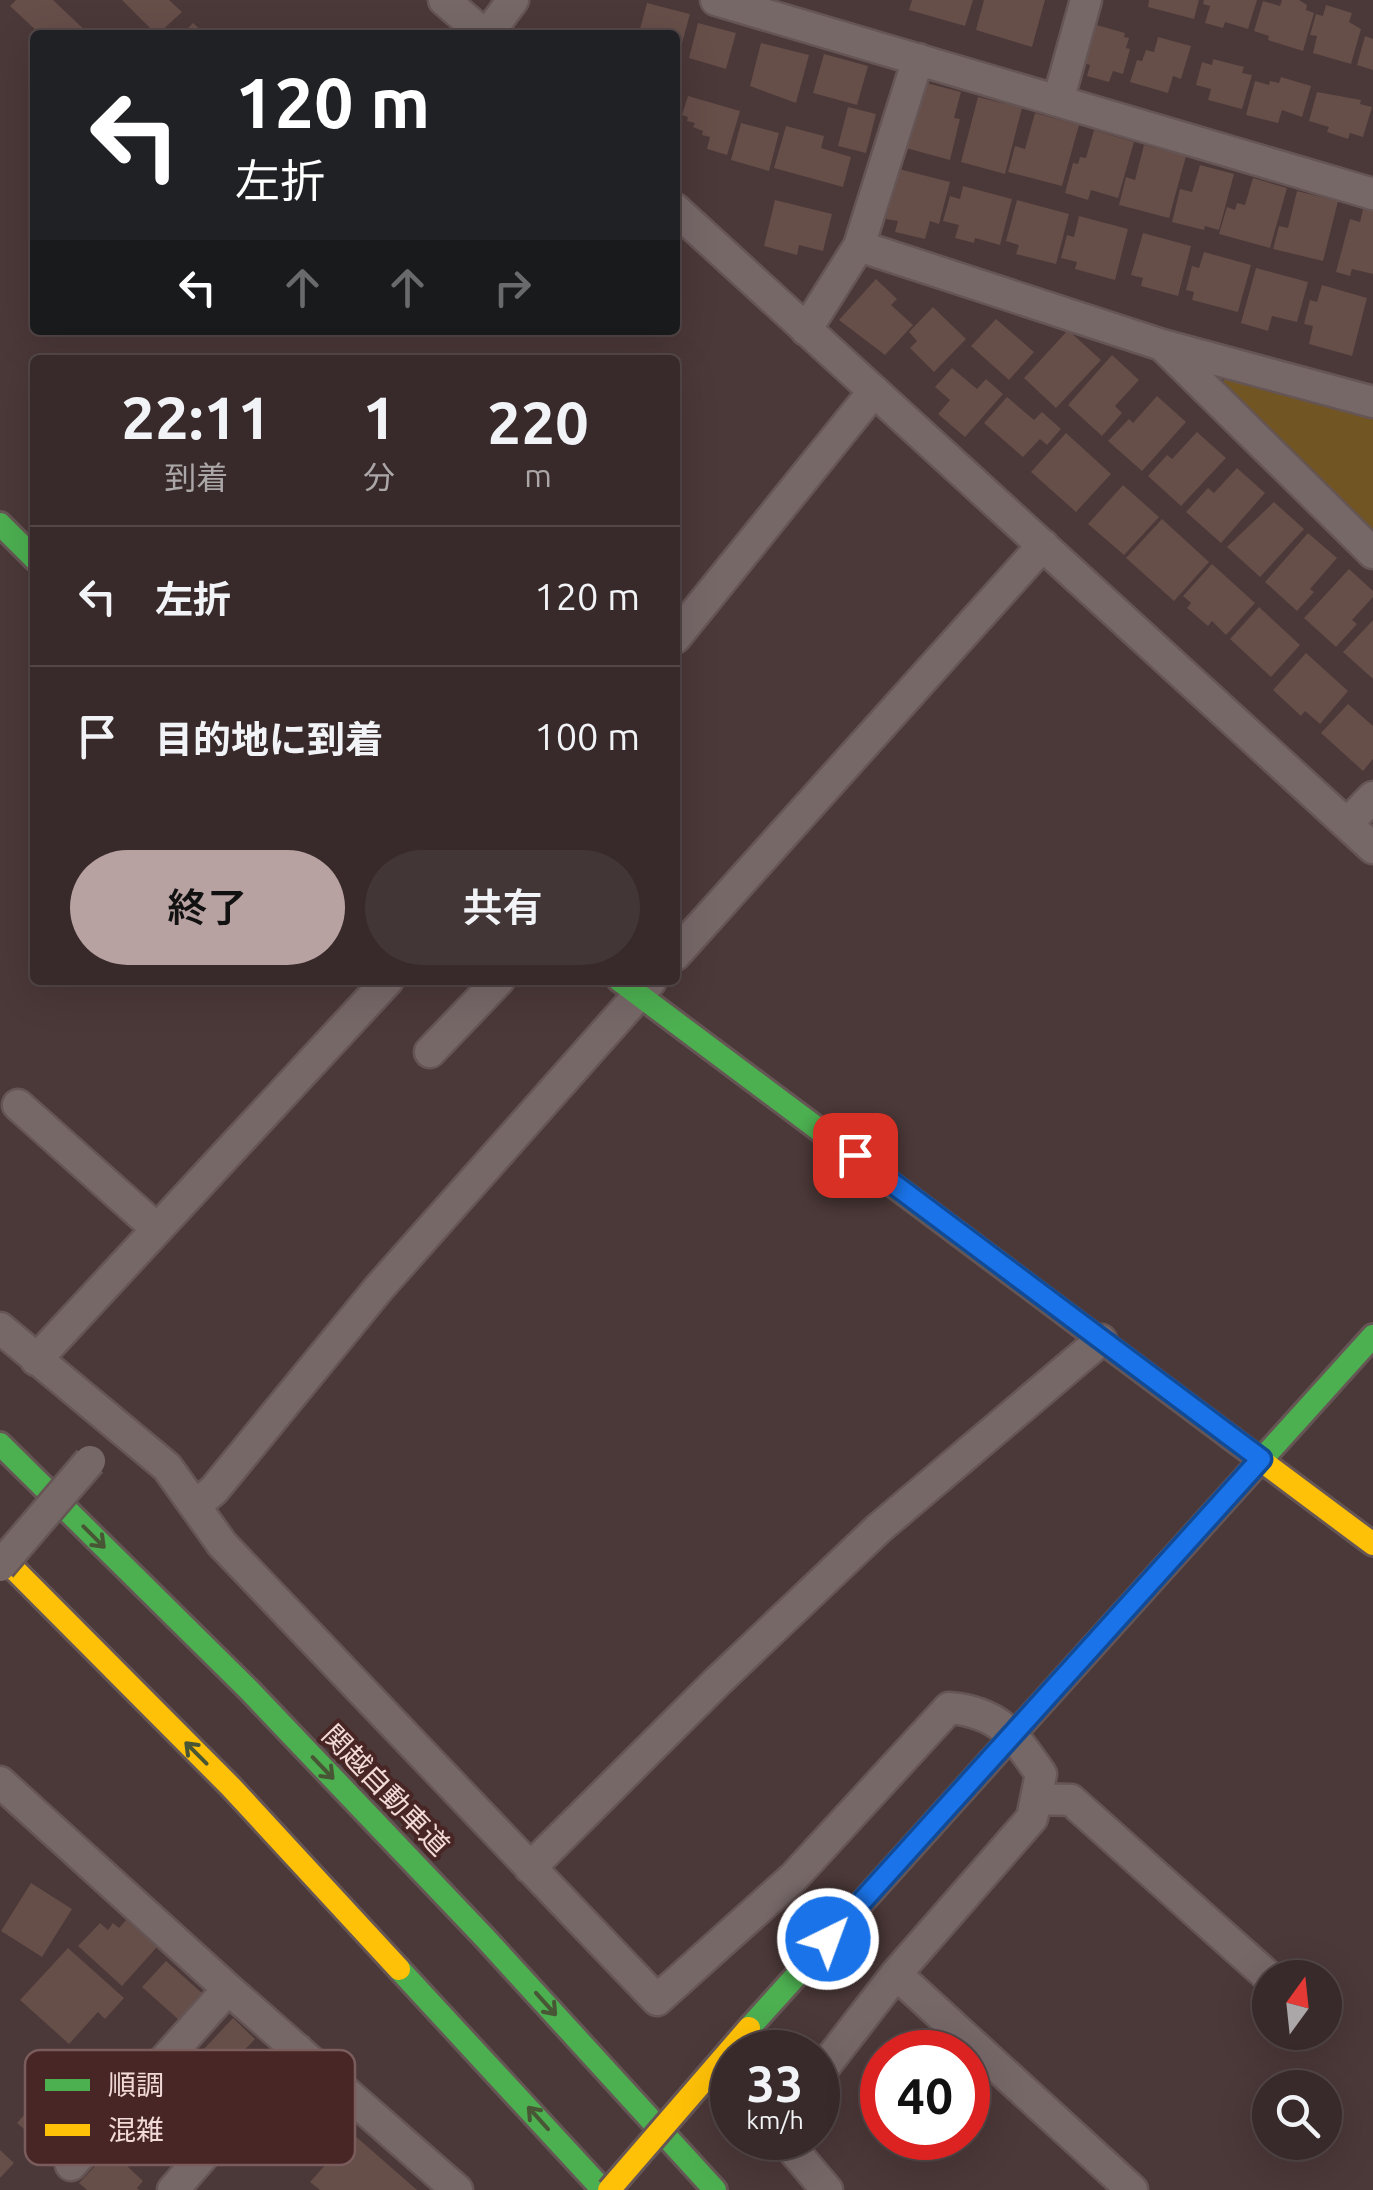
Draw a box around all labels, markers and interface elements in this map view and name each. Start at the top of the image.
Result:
text: 120 m [235,63,430,141]
icon: left [70,70,200,200]
text: 左折 [235,155,325,206]
icon: left [170,260,225,315]
icon: ahead [275,260,330,315]
icon: ahead [380,260,435,315]
icon: right [485,260,540,315]
text: 22:11 [121,383,271,450]
text: 1 [362,383,396,450]
text: 220 [487,388,589,455]
text: m [524,457,552,493]
text: 到着 [164,459,228,495]
text: 分 [363,459,395,495]
icon: left [70,569,125,624]
text: 120 m [534,575,640,617]
text: 左折 [155,578,231,620]
icon: arrive [70,709,125,764]
text: 100 m [534,715,640,757]
text: 目的地に到着 [155,718,383,760]
button: 終了 [70,850,345,965]
button: 共有 [365,850,640,965]
pin [813,1113,898,1198]
icon: arrive [828,1128,883,1183]
one-way arrow [82,1524,106,1548]
street label: 関越自動車道 [317,1718,456,1861]
one-way arrow [185,1741,209,1765]
one-way arrow [311,1755,335,1779]
position arrow [776,1887,880,1991]
north arrow [1252,1960,1342,2050]
map controls [1252,1960,1342,2160]
one-way arrow [534,1991,557,2016]
speed limit sign: 40 [860,2030,990,2160]
legend [25,2050,355,2165]
text: 33 [747,2055,803,2111]
text: 順調 [108,2069,164,2100]
button: search [1252,2070,1342,2160]
one-way arrow [527,2106,550,2131]
text: km/h [746,2106,804,2134]
text: 混雑 [108,2114,164,2145]

